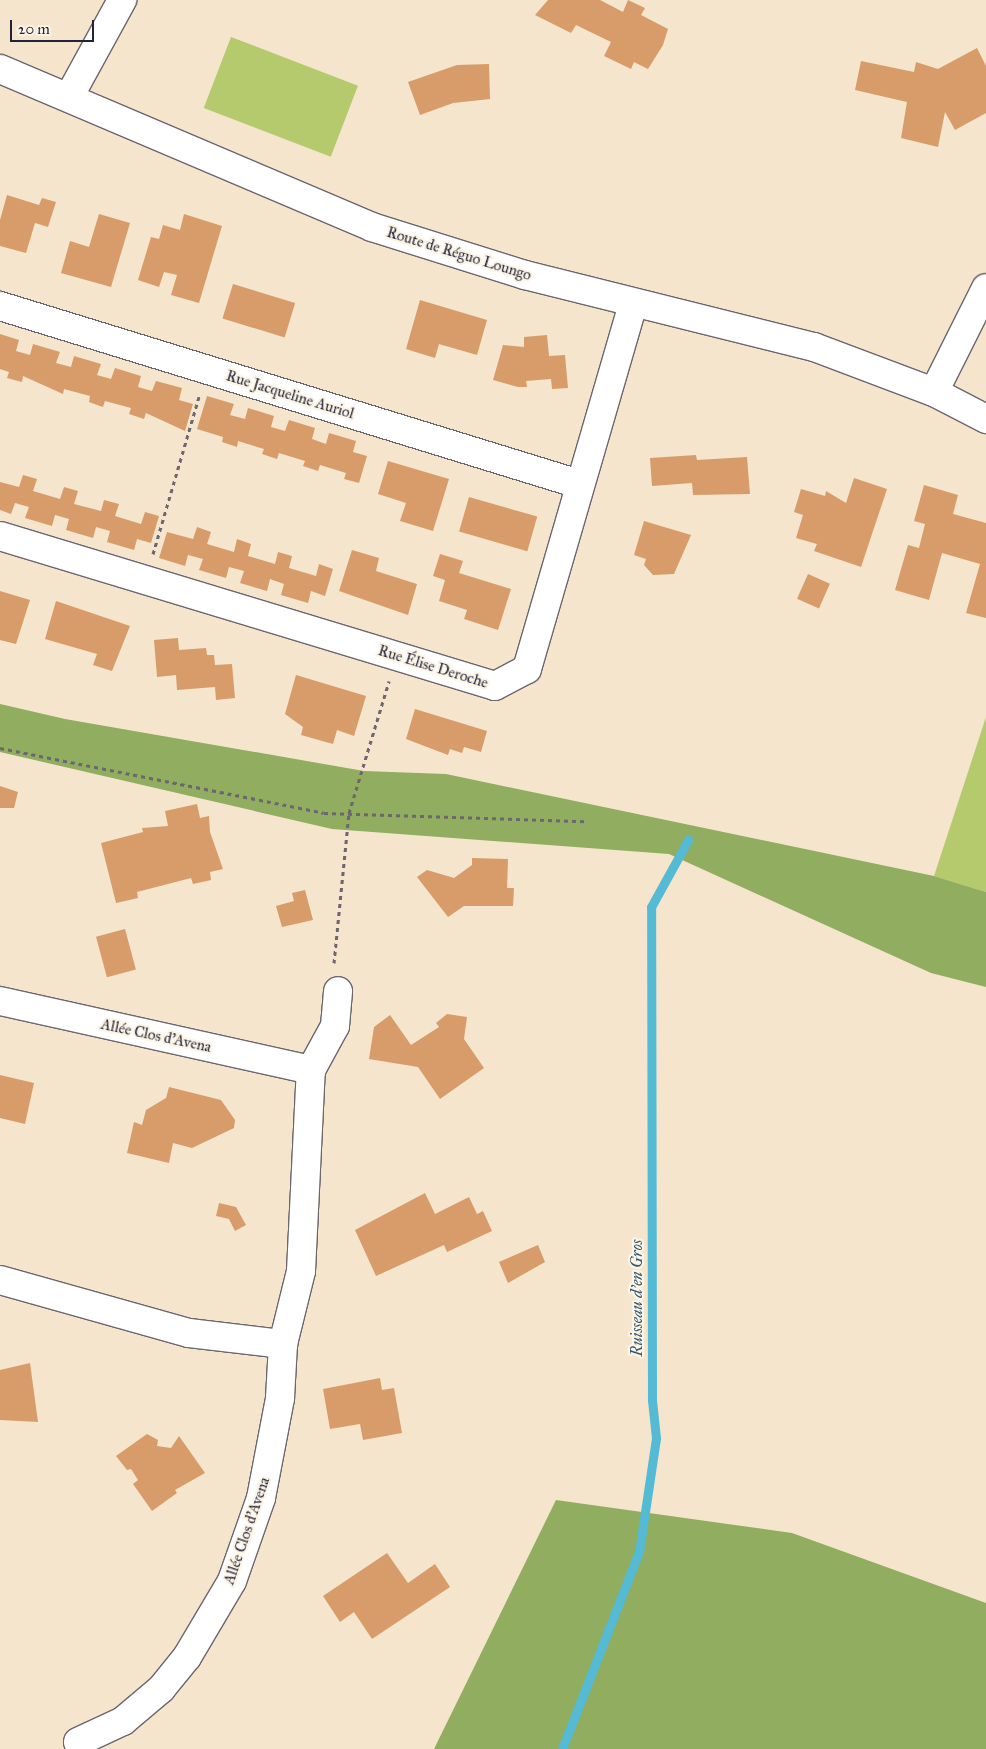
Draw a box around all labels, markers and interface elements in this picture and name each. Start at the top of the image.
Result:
scale bar [12,10,96,42]
text: 20 m [18,20,50,38]
street label: Route de Réguo Loungo [385,223,533,285]
street label: Rue Jacqueline Auriol [224,367,356,423]
street label: Rue Élise Deroche [376,642,490,692]
street label: Allée Clos d'Avena [99,1016,213,1056]
water label: Ruisseau d'en Gros [627,1240,647,1356]
street label: Allée Clos d'Avena [220,1475,274,1587]

